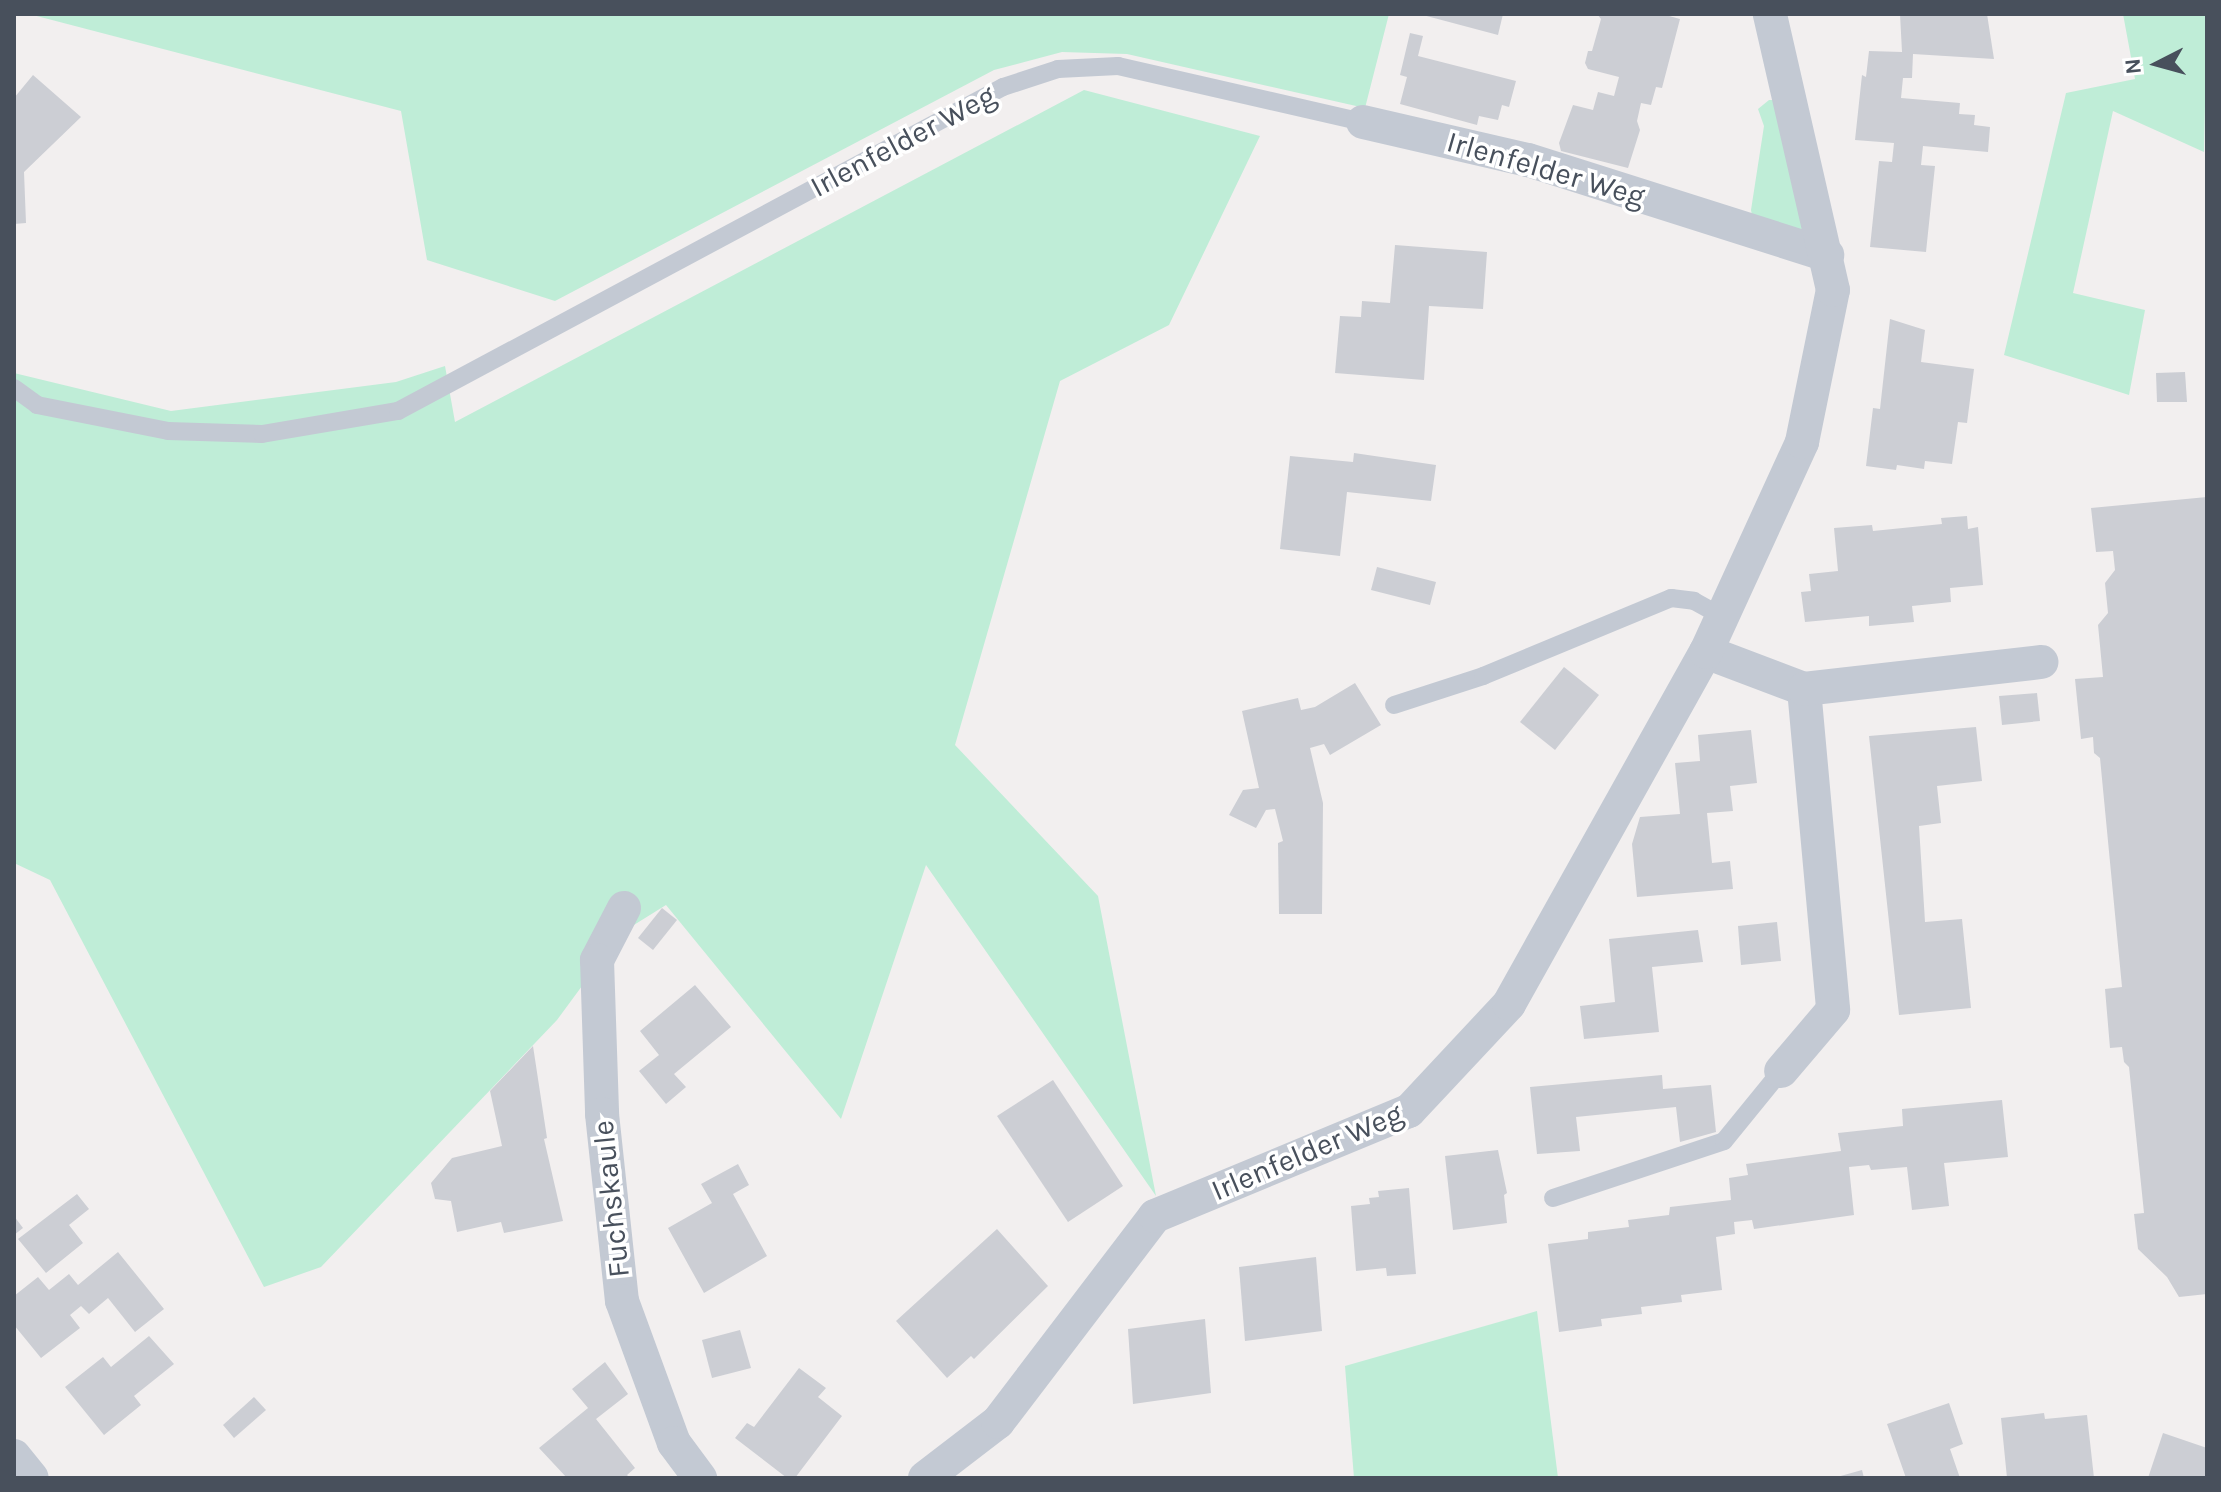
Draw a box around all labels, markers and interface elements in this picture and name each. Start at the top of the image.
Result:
north arrow [2117,24,2197,104]
text: N [2119,57,2147,76]
street label: Irlenfelder Weg [804,77,1002,205]
street label: Irlenfelder Weg [1443,124,1649,214]
street label: Irlenfelder Weg [1206,1095,1408,1209]
street label: Fuchskaule [585,1119,637,1279]

